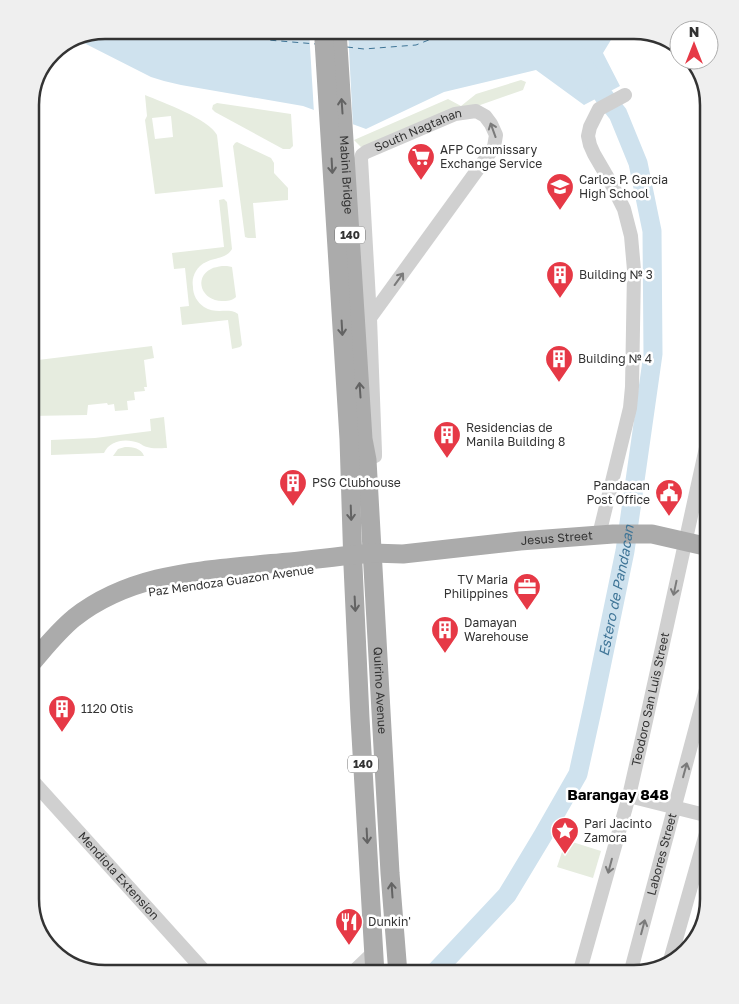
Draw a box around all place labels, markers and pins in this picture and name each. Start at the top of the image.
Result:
supermarket icon: AFP Commissary Exchange Service [406,142,436,181]
place label: AFP Commissary Exchange Service [440,142,542,171]
school or university icon: Carlos P. Garcia High School [545,172,575,211]
place label: Carlos P. Garcia High School [579,172,668,201]
building icon: Building № 3 [545,260,575,299]
place label: Building № 3 [579,267,653,282]
building icon: Building № 4 [544,344,574,383]
place label: Building № 4 [578,351,652,366]
building icon: Residencias de Manila Building 8 [432,420,462,459]
place label: Residencias de Manila Building 8 [466,420,565,449]
building icon: PSG Clubhouse [278,468,308,507]
place label: PSG Clubhouse [312,475,401,490]
place label: Pandacan Post Office [586,478,650,507]
public building icon: Pandacan Post Office [654,478,684,517]
place label: TV Maria Philippines [444,572,508,601]
office icon: TV Maria Philippines [512,572,542,611]
building icon: Damayan Warehouse [430,615,460,654]
place label: Damayan Warehouse [464,615,529,644]
building icon: 1120 Otis [47,694,77,733]
place label: 1120 Otis [81,701,133,716]
place icon: Pari Jacinto Zamora [550,816,580,855]
place label: Pari Jacinto Zamora [584,816,652,845]
restaurant icon: Dunkin' [334,907,364,946]
place label: Dunkin' [368,914,411,929]

